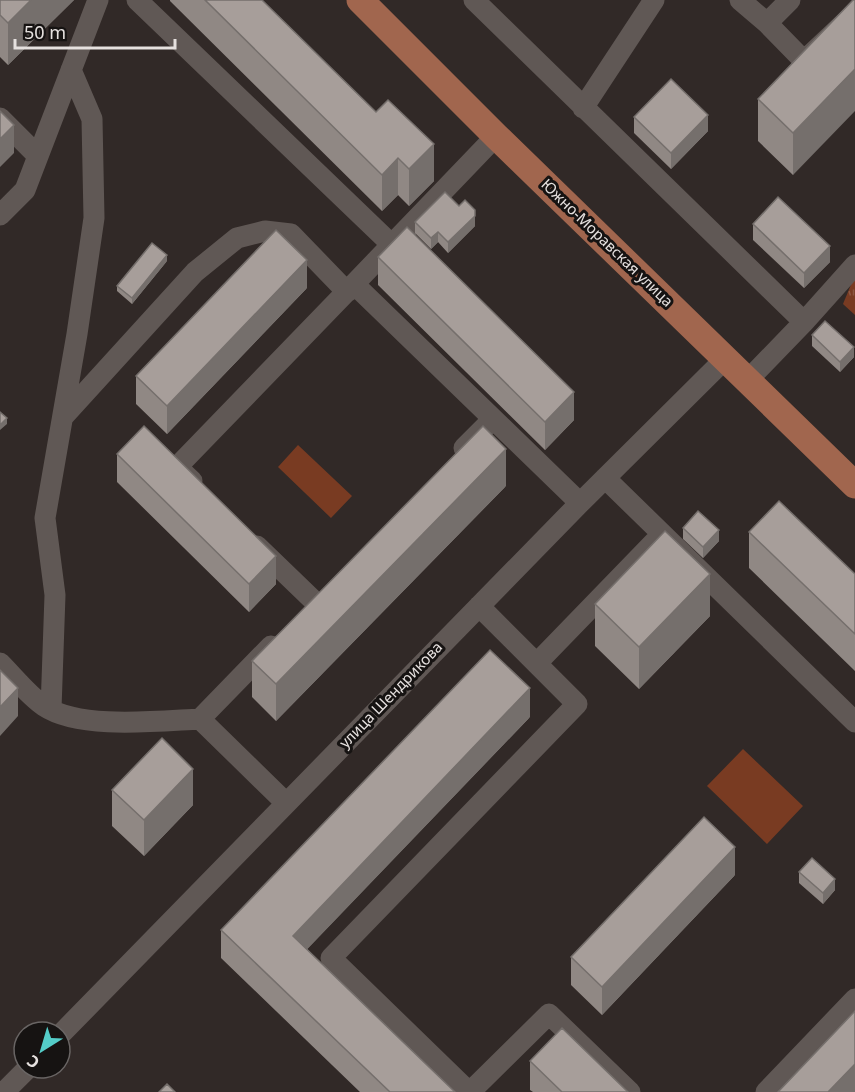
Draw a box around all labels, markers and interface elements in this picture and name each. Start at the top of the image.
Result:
scale bar [15,12,176,50]
text: 50 m [24,20,66,44]
street label: Южно-Моравская улица [537,174,678,311]
street label: улица Шендрикова [334,637,446,752]
north arrow [12,1020,72,1080]
text: С [22,1050,44,1074]

